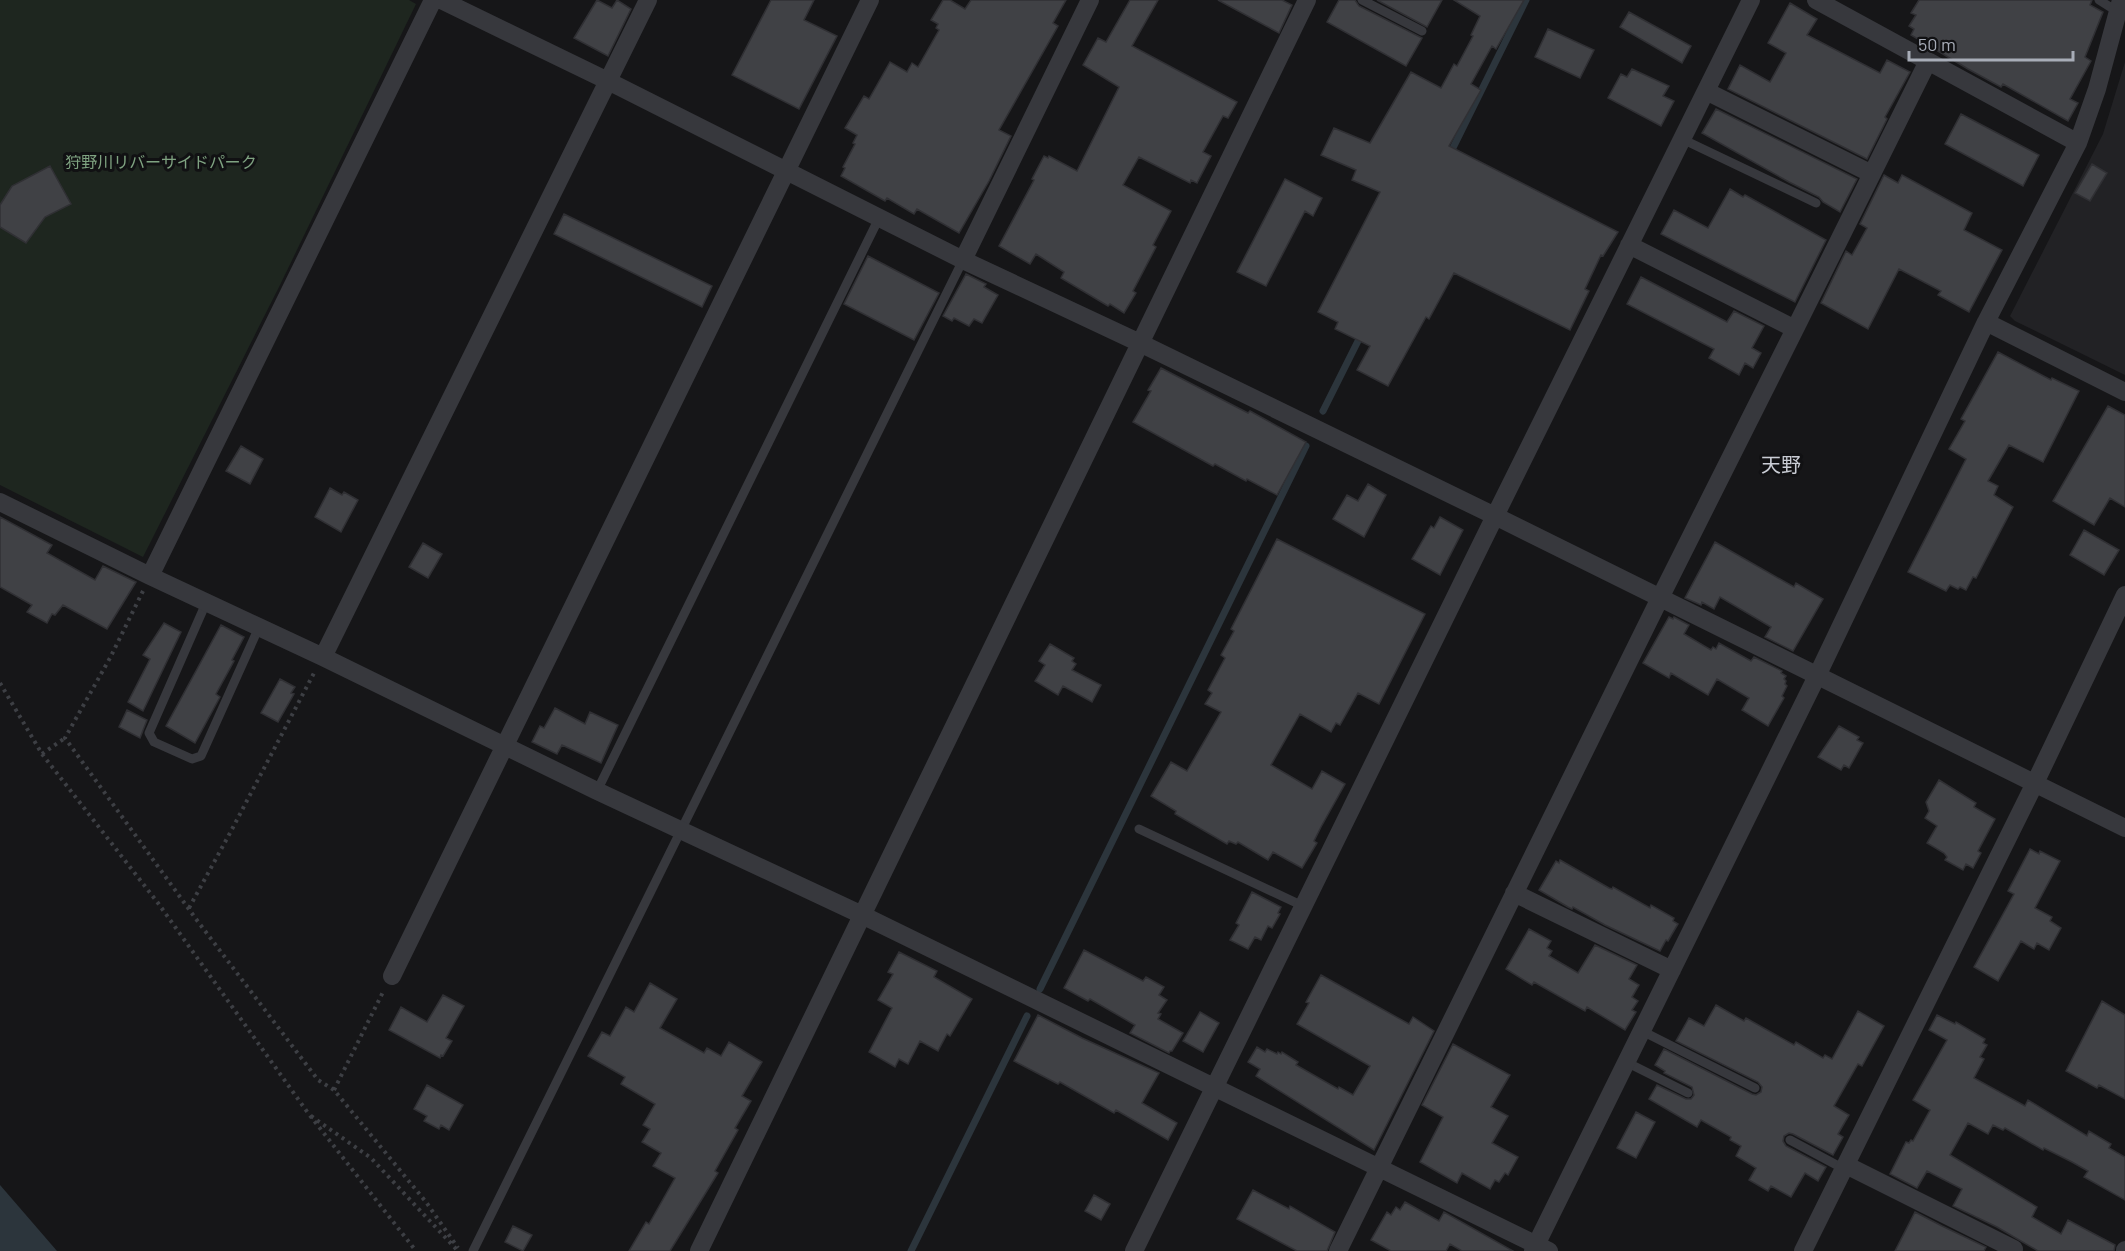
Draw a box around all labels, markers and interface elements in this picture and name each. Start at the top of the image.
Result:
scale bar [1909,24,2072,62]
text: 50 m [1918,33,1956,55]
park label: 狩野川リバーサイドパーク [65,152,257,171]
district label: 天野 [1761,452,1801,476]

